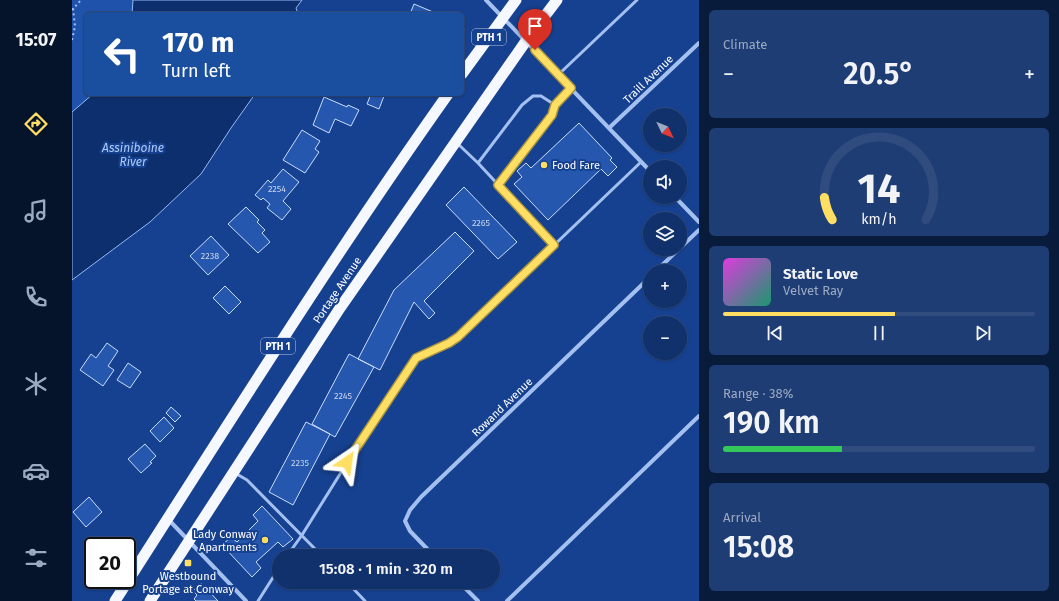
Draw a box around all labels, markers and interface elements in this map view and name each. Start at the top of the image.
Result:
pin [518,9,552,50]
icon: arrive [524,15,546,37]
text: 170 m [162,26,234,59]
icon: left [96,28,148,80]
text: 15:07 [16,29,56,51]
road number: PTH 1 [472,29,506,45]
text: Climate [723,37,767,52]
street label: Traill Avenue [621,52,676,106]
text: 20.5° [843,56,915,92]
text: Turn left [162,60,231,82]
text: − [723,61,734,88]
text: + [1024,61,1035,88]
north arrow [643,108,687,152]
map controls [643,108,687,360]
icon: directions [22,110,50,138]
water label: Assiniboine River [101,141,164,169]
place label: Food Fare [552,159,600,172]
marker: Food Fare [539,160,549,170]
button: sound [643,160,687,204]
text: 14 [858,164,900,214]
house number: 2254 [268,184,286,194]
icon: music [22,197,50,225]
text: km/h [861,211,897,228]
button: layers [643,212,687,256]
house number: 2265 [472,218,491,228]
house number: 2238 [201,251,219,261]
street label: Portage Avenue [310,255,364,326]
button: + [643,264,687,308]
text: Static Love [783,265,858,283]
icon: phone [22,283,50,311]
text: Velvet Ray [783,283,843,298]
button: − [643,316,687,360]
icon: previous [764,322,786,344]
icon: pause [868,322,890,344]
icon: next [972,322,994,344]
road number: PTH 1 [261,338,295,354]
icon: climate [22,370,50,398]
street label: Rowand Avenue [469,375,535,440]
text: Range · 38% [723,386,793,401]
house number: 2245 [334,391,352,401]
text: 190 km [723,405,820,441]
position arrow [326,441,368,483]
icon: car [22,457,50,485]
house number: 2235 [291,458,309,468]
text: Arrival [723,510,761,525]
place label: Lady Conway Apartments [193,528,258,554]
text: 15:08 [723,529,794,565]
marker: Lady Conway Apartments [260,535,270,545]
speed limit sign: 20 [84,537,136,589]
icon: filters [22,544,50,572]
marker: Westbound Portage at Conway [183,558,193,568]
text: 15:08 · 1 min · 320 m [319,560,453,578]
place label: Westbound Portage at Conway [142,570,234,596]

